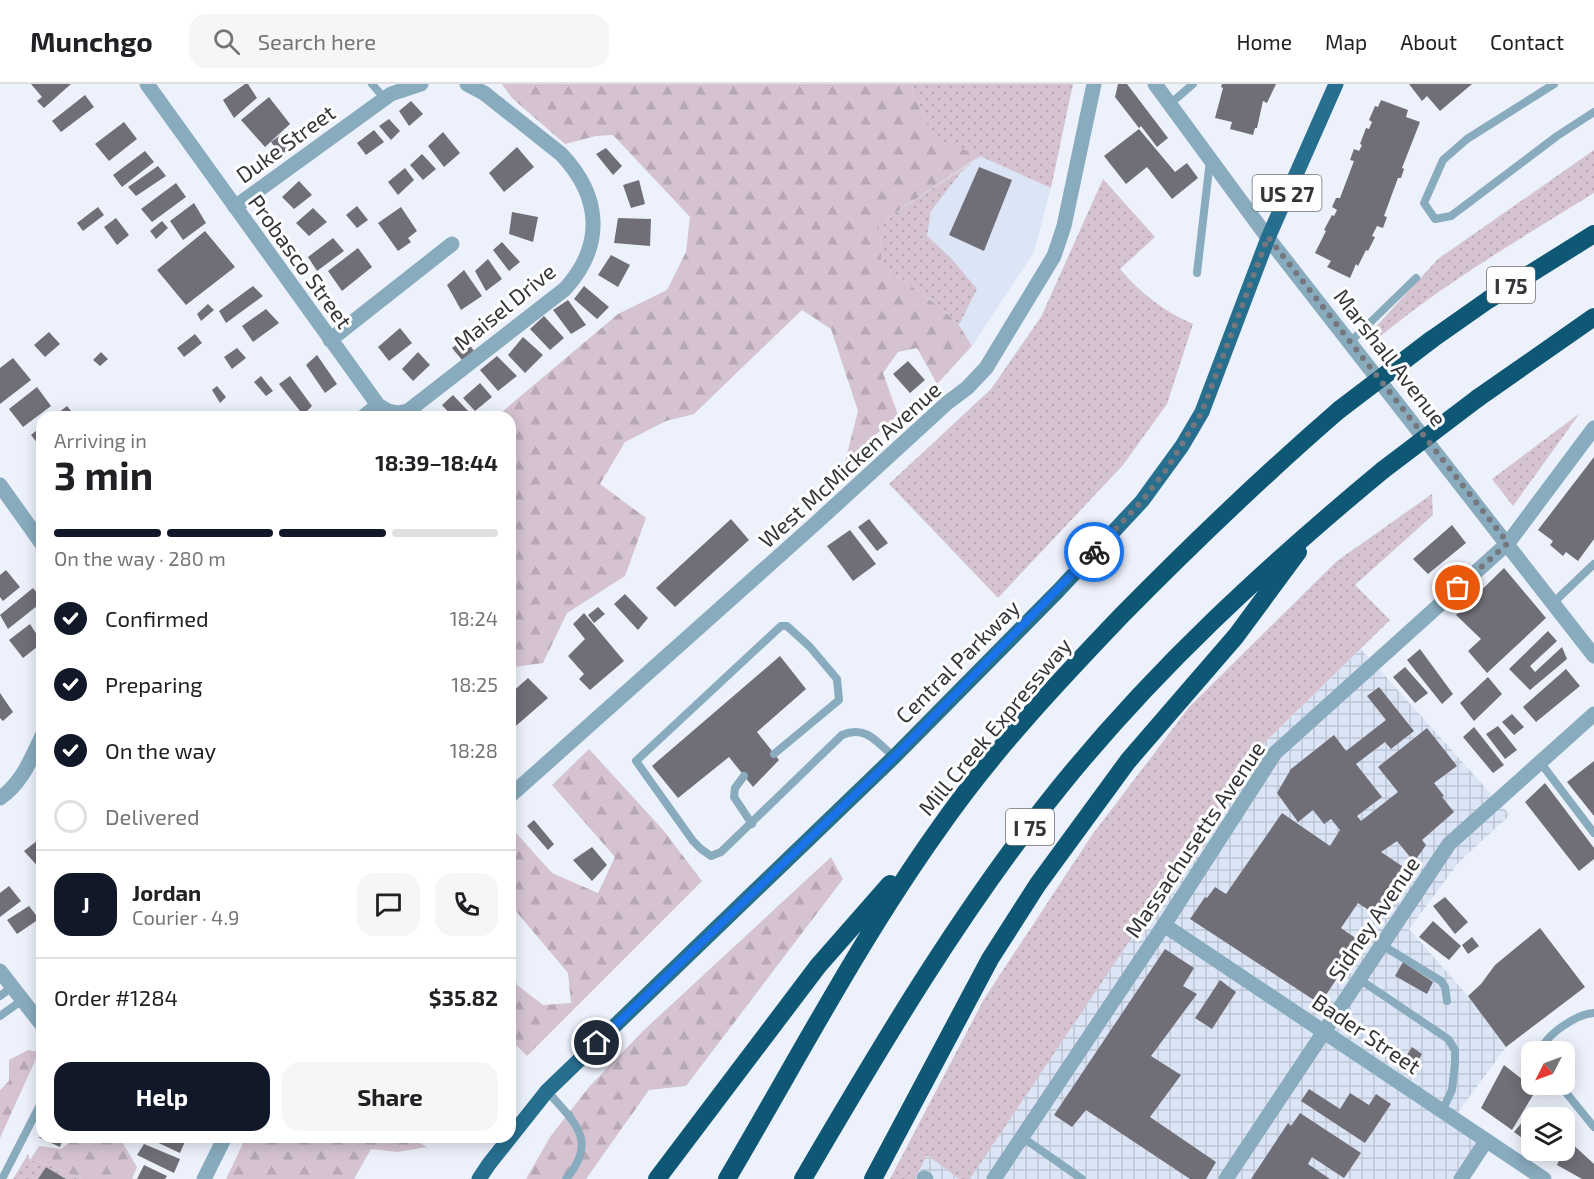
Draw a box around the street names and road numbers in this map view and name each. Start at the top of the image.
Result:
street label: Duke Street [230,98,340,188]
road number: US 27 [1252,175,1322,211]
street label: Probasco Street [244,189,358,333]
street label: Maisel Drive [448,257,560,355]
road number: I 75 [1487,267,1535,303]
street label: Marshall Avenue [1329,283,1453,431]
street label: West McMicken Avenue [753,375,945,553]
street label: Central Parkway [890,594,1024,728]
street label: Mill Creek Expressway [912,632,1076,820]
street label: Massachusetts Avenue [1119,736,1269,942]
road number: I 75 [1006,809,1054,845]
street label: Sidney Avenue [1322,851,1424,985]
street label: Bader Street [1308,987,1426,1079]

